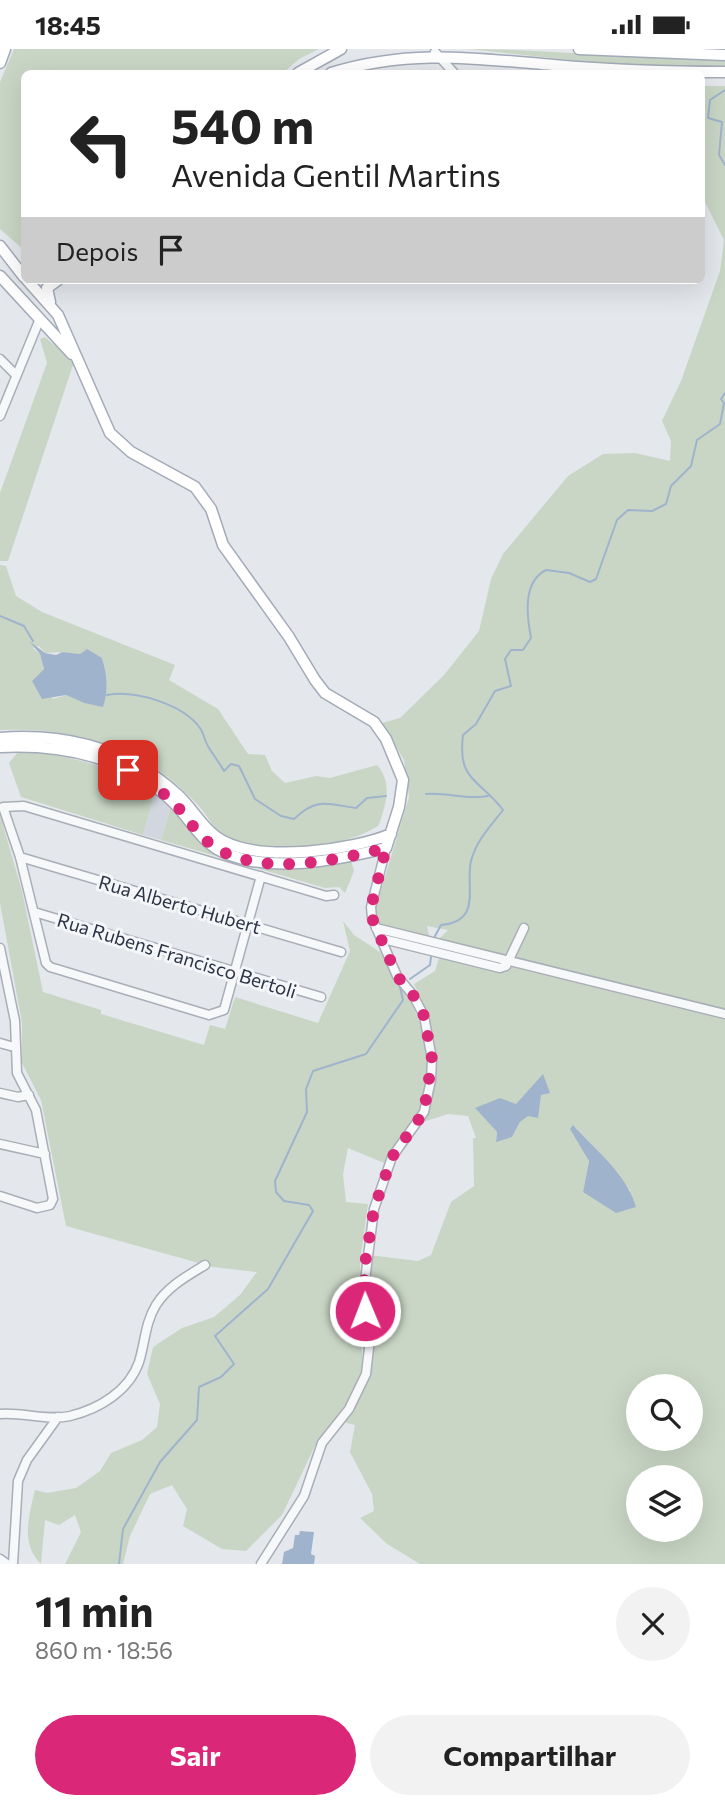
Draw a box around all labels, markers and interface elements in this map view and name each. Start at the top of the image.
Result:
text: 18:45 [35,9,101,40]
text: 540 m [171,94,314,154]
icon: left [56,98,147,189]
text: Avenida Gentil Martins [171,154,501,194]
icon: arrive [152,231,190,269]
text: Depois [56,235,138,266]
pin [98,740,158,800]
icon: arrive [109,751,147,789]
street label: Rua Alberto Hubert [96,870,264,938]
street label: Rua Rubens Francisco Bertoli [54,908,300,1002]
position arrow [328,1274,402,1348]
map controls [626,1374,703,1542]
button: search [626,1374,703,1451]
button: layers [626,1465,703,1542]
text: 11 min [35,1584,154,1636]
button: close [616,1587,690,1661]
text: 860 m · 18:56 [35,1636,173,1664]
button: Sair [35,1715,356,1795]
button: Compartilhar [370,1715,690,1795]

